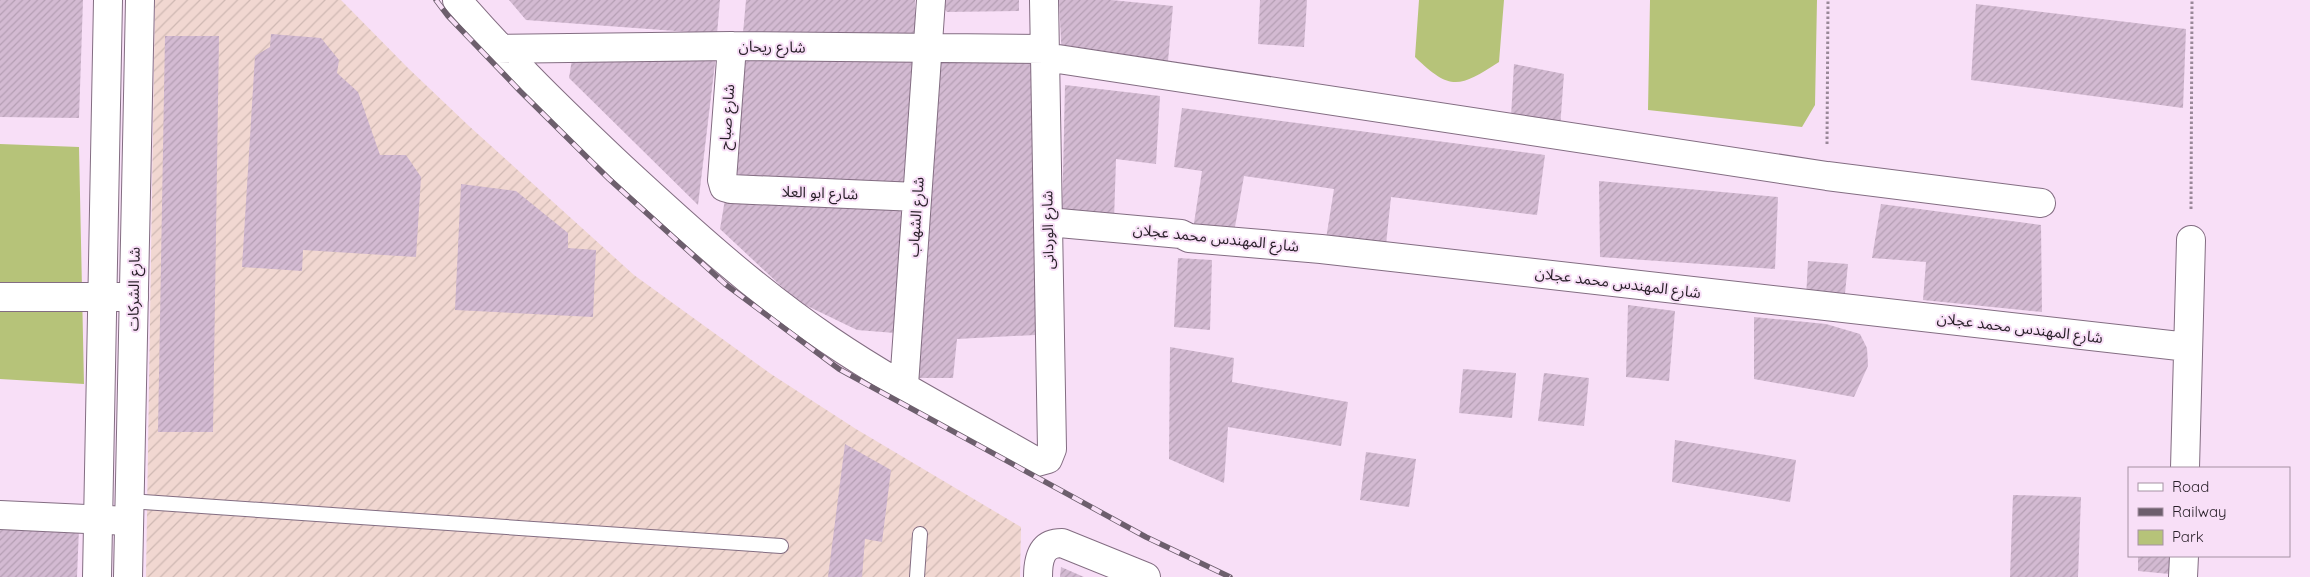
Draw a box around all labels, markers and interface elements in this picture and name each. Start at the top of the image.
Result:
street label: شارع ريحان [738,36,806,60]
street label: شارع صباح [715,83,741,151]
street label: شارع الشهاب [903,176,931,258]
street label: شارع ابو العلا [781,182,859,206]
street label: شارع الوردانى [1037,190,1061,270]
street label: شارع المهندس محمد عجلان [1132,219,1300,259]
street label: شارع الشركات [123,246,147,331]
street label: شارع المهندس محمد عجلان [1534,263,1702,305]
street label: شارع المهندس محمد عجلان [1936,308,2104,350]
legend [2128,467,2290,557]
text: Road [2172,477,2209,496]
text: Railway [2172,502,2227,521]
text: Park [2172,527,2204,546]

